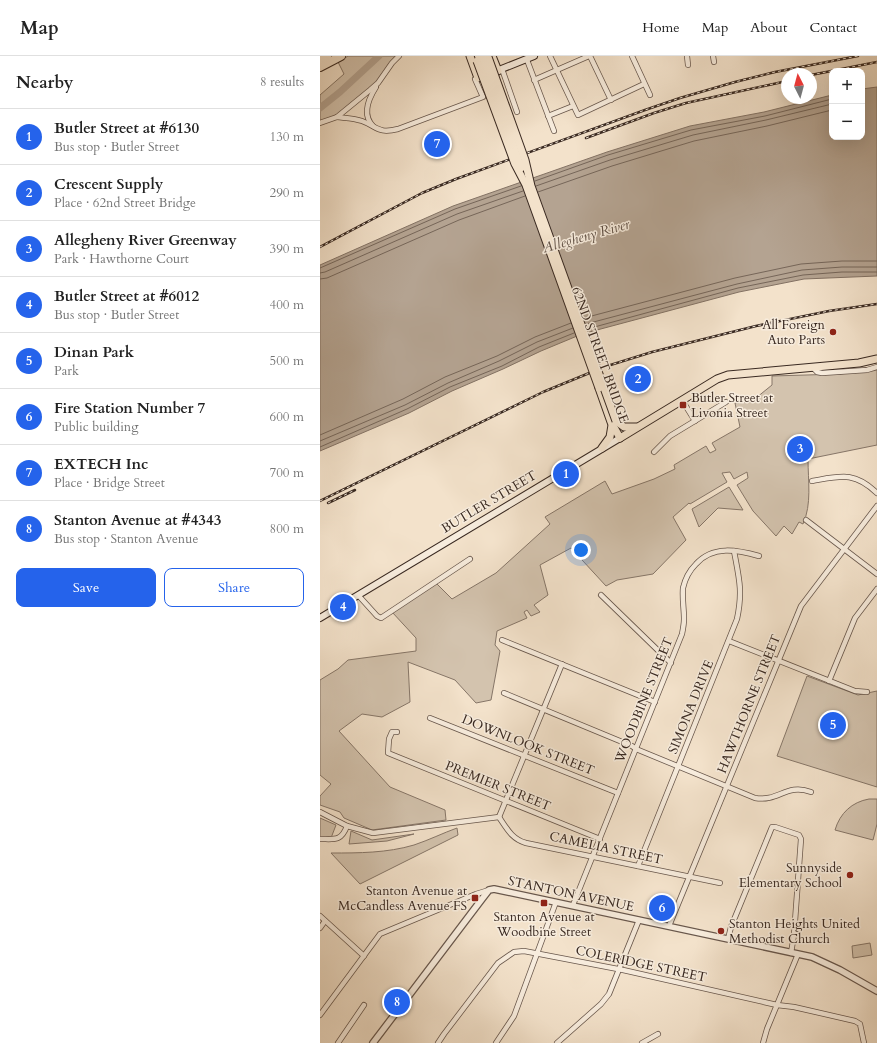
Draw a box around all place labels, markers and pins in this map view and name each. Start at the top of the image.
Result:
pin: 7 [424,129,450,159]
place label: All Foreign Auto Parts [762,316,826,349]
marker: All Foreign Auto Parts [828,327,838,337]
pin: 2 [625,364,651,394]
place label: Butler Street at Livonia Street [691,389,773,422]
marker: Butler Street at Livonia Street [678,400,688,410]
pin: 3 [787,434,813,464]
pin: 1 [553,459,579,489]
pin: 4 [330,592,356,622]
pin: 5 [820,710,846,740]
place label: Sunnyside Elementary School [739,859,843,892]
marker: Sunnyside Elementary School [845,870,855,880]
place label: Stanton Avenue at McCandless Avenue FS [338,882,467,915]
marker: Stanton Avenue at McCandless Avenue FS [470,893,480,903]
pin: 6 [649,893,675,923]
marker: Stanton Avenue at Woodbine Street [539,898,549,908]
place label: Stanton Avenue at Woodbine Street [493,908,595,941]
place label: Stanton Heights United Methodist Church [729,915,860,948]
marker: Stanton Heights United Methodist Church [716,926,726,936]
pin: 8 [384,987,410,1017]

